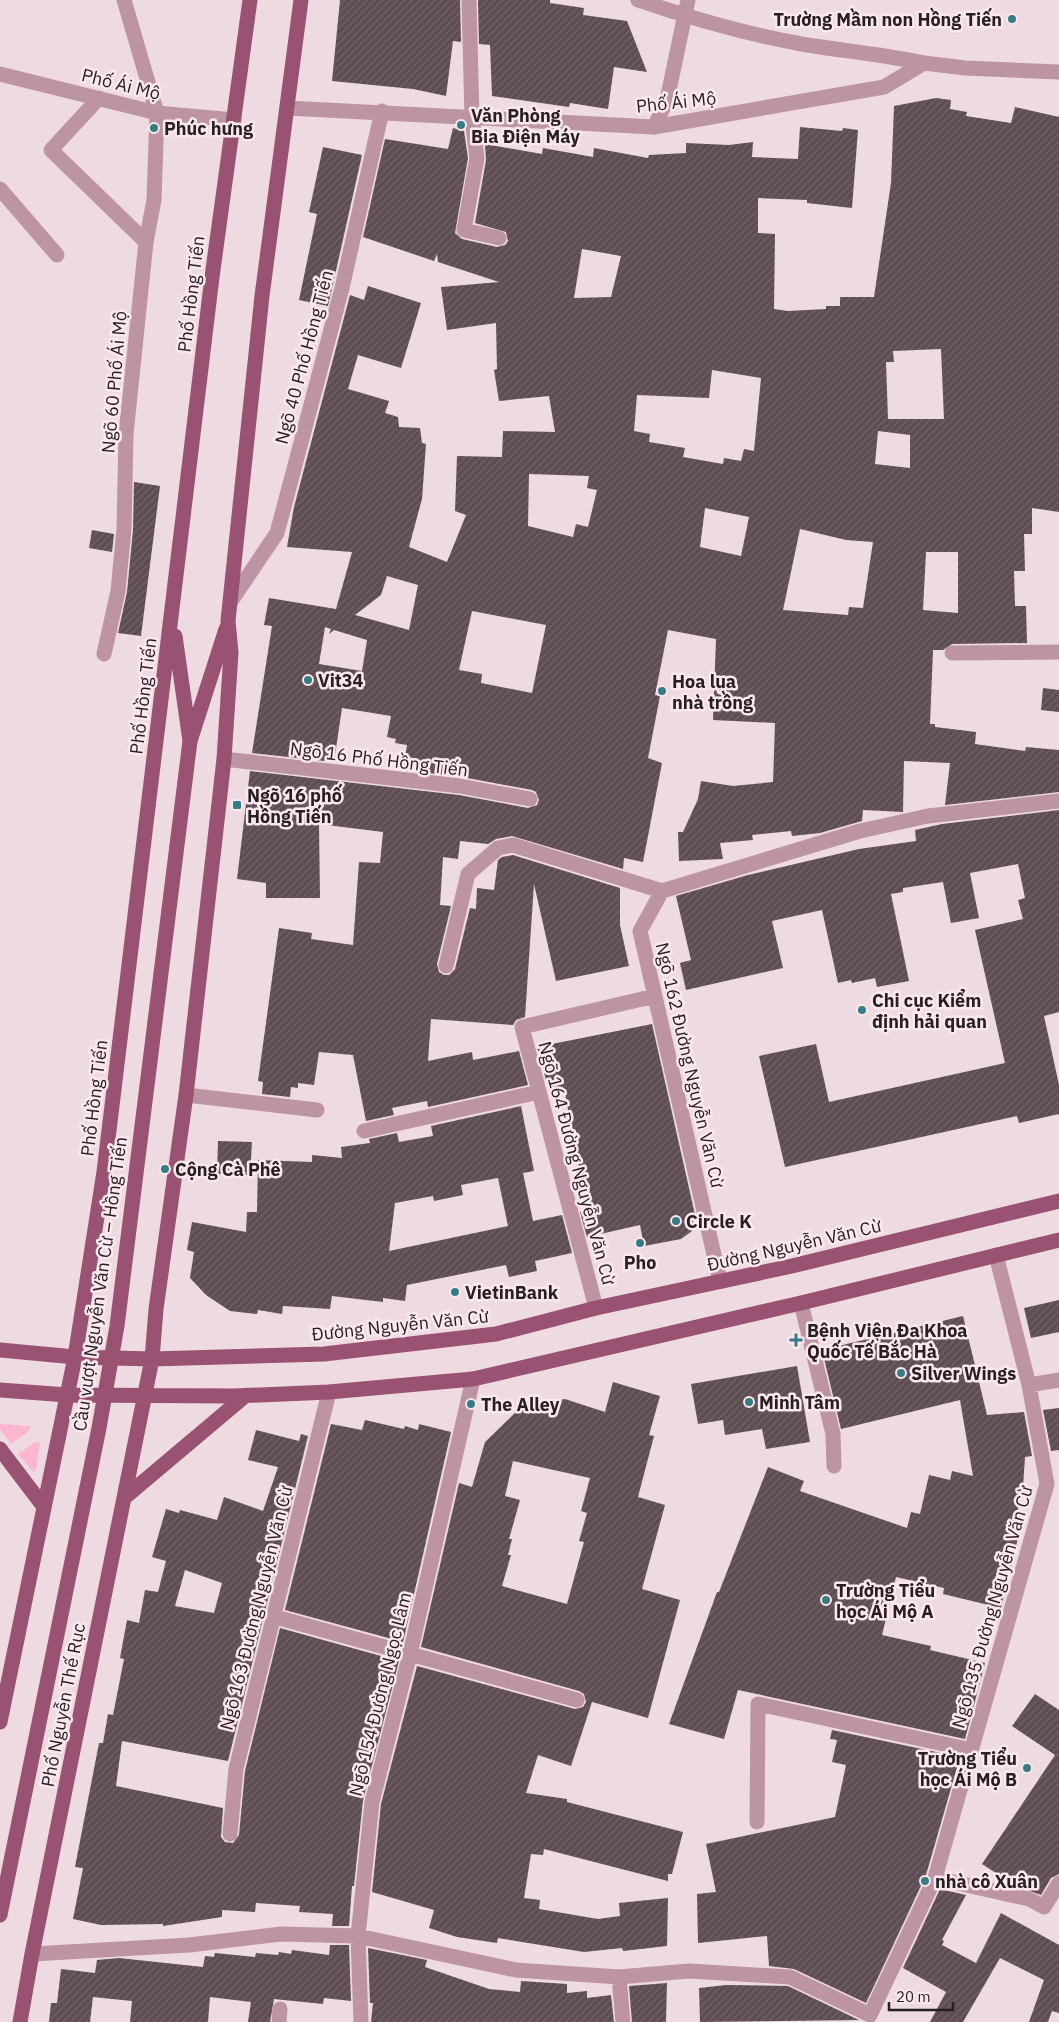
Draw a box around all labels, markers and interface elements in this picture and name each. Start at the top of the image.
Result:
place label: Trường Mầm non Hồng Tiến [773,7,1002,31]
marker: Trường Mầm non Hồng Tiến [1006,13,1018,25]
street label: Phố Ái Mộ [79,63,163,105]
street label: Phố Ái Mộ [635,86,717,118]
place label: Văn Phòng Bia Điện Máy [471,104,580,148]
place label: Phúc hưng [164,117,253,140]
marker: Văn Phòng Bia Điện Máy [455,119,467,131]
marker: Phúc hưng [148,122,160,134]
street label: Phố Hồng Tiến [172,234,210,354]
street label: Ngõ 40 Phố Hồng Tiến [270,267,338,447]
street label: Ngõ 60 Phố Ái Mộ [96,310,132,454]
street label: Phố Hồng Tiến [124,636,162,756]
place label: Vit34 [318,669,364,692]
place label: Hoa lụa nhà trồng [672,670,753,714]
marker: Vit34 [302,674,314,686]
marker: Hoa lụa nhà trồng [656,685,668,697]
street label: Ngõ 16 Phố Hồng Tiến [289,737,469,781]
place label: Ngõ 16 phố Hồng Tiến [247,783,343,828]
marker: Ngõ 16 phố Hồng Tiến [231,799,243,811]
street label: Ngõ 162 Đường Nguyễn Văn Cừ [651,940,730,1191]
place label: Chi cục Kiểm định hải quan [872,989,987,1033]
marker: Chi cục Kiểm định hải quan [856,1004,868,1016]
street label: Phố Hồng Tiến [75,1038,113,1158]
street label: Ngõ 164 Đường Nguyễn Văn Cừ [533,1039,621,1288]
street label: Cầu vượt Nguyễn Văn Cừ – Hồng Tiến [68,1135,132,1433]
place label: Cộng Cà Phê [175,1158,281,1181]
marker: Cộng Cà Phê [159,1163,171,1175]
place label: Circle K [686,1210,752,1233]
street label: Đường Nguyễn Văn Cừ [705,1214,884,1276]
marker: Circle K [670,1215,682,1227]
marker: Pho [634,1237,646,1249]
place label: Pho [624,1251,656,1274]
place label: VietinBank [465,1281,559,1304]
marker: VietinBank [449,1286,461,1298]
street label: Đường Nguyễn Văn Cừ [310,1304,490,1346]
place label: Bệnh Viện Đa Khoa Quốc Tế Bắc Hà [807,1319,968,1363]
marker: Bệnh Viện Đa Khoa Quốc Tế Bắc Hà [789,1333,803,1347]
place label: Silver Wings [911,1362,1016,1385]
marker: Silver Wings [895,1367,907,1379]
place label: Minh Tâm [759,1391,840,1414]
place label: The Alley [481,1393,560,1416]
marker: Minh Tâm [743,1396,755,1408]
marker: The Alley [465,1398,477,1410]
street label: Ngõ 135 Đường Nguyễn Văn Cừ [946,1482,1038,1731]
street label: Ngõ 163 Đường Nguyễn Văn Cừ [214,1483,298,1733]
place label: Trường Tiểu học Ái Mộ A [836,1579,935,1623]
street label: Ngõ 154 Đường Ngọc Lâm [344,1590,416,1798]
marker: Trường Tiểu học Ái Mộ A [820,1594,832,1606]
street label: Phố Nguyễn Thế Rục [36,1621,90,1789]
place label: Trường Tiểu học Ái Mộ B [918,1747,1017,1791]
marker: Trường Tiểu học Ái Mộ B [1021,1762,1033,1774]
place label: nhà cô Xuân [935,1870,1038,1893]
marker: nhà cô Xuân [919,1875,931,1887]
scale bar [889,1980,953,2012]
text: 20 m [896,1987,931,2006]

